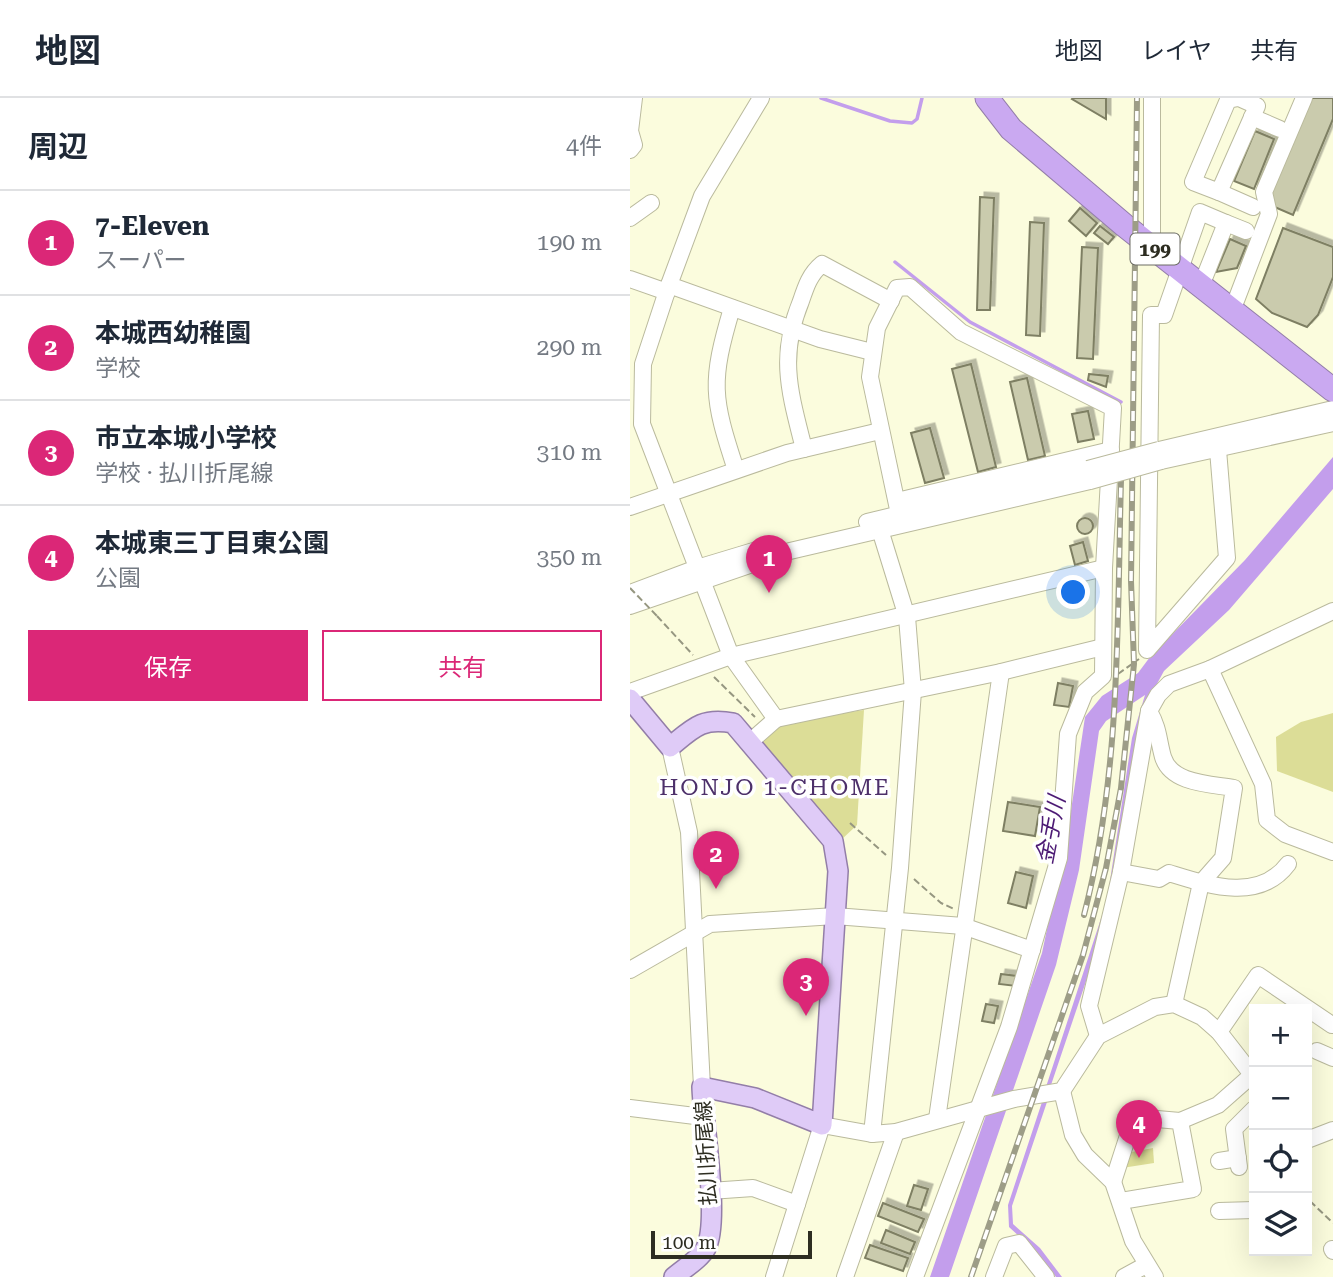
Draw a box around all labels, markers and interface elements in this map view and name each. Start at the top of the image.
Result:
text: 地図 [35,31,101,70]
text: 地図 [1055,37,1103,65]
text: レイヤ [1141,37,1212,65]
text: 共有 [1250,37,1298,65]
text: 周辺 [28,129,88,164]
text: 4件 [566,133,602,160]
text: 7-Eleven [95,211,209,241]
text: 1 [45,229,57,256]
text: 190 m [537,229,602,256]
road number: 199 [1130,234,1180,265]
text: スーパー [95,247,187,274]
text: 本城西幼稚園 [95,318,251,348]
text: 2 [45,334,57,361]
text: 290 m [537,334,602,361]
text: 学校 [95,355,141,382]
text: 市立本城小学校 [95,423,277,453]
text: 3 [45,439,57,466]
text: 310 m [537,439,602,466]
text: 学校 · 払川折尾線 [95,460,273,487]
text: 本城東三丁目東公園 [95,528,329,558]
pin: 1 [746,535,792,593]
text: 4 [45,544,57,571]
text: 350 m [537,544,602,571]
text: 公園 [95,565,141,592]
your location [1056,575,1090,609]
button: 保存 [28,630,308,701]
button: 共有 [322,630,602,701]
district label: HONJO 1-CHOME [659,774,891,801]
water label: 金手川 [1031,791,1071,866]
pin: 2 [693,831,739,889]
pin: 3 [783,958,829,1016]
map controls [1249,1004,1312,1256]
button: + [1249,1004,1312,1067]
button: − [1249,1067,1312,1130]
street label: 払川折尾線 [691,1100,721,1206]
pin: 4 [1116,1100,1162,1158]
button: locate [1249,1130,1312,1193]
button: layers [1249,1193,1312,1256]
scale bar [651,1228,812,1260]
text: 100 m [662,1231,716,1254]

